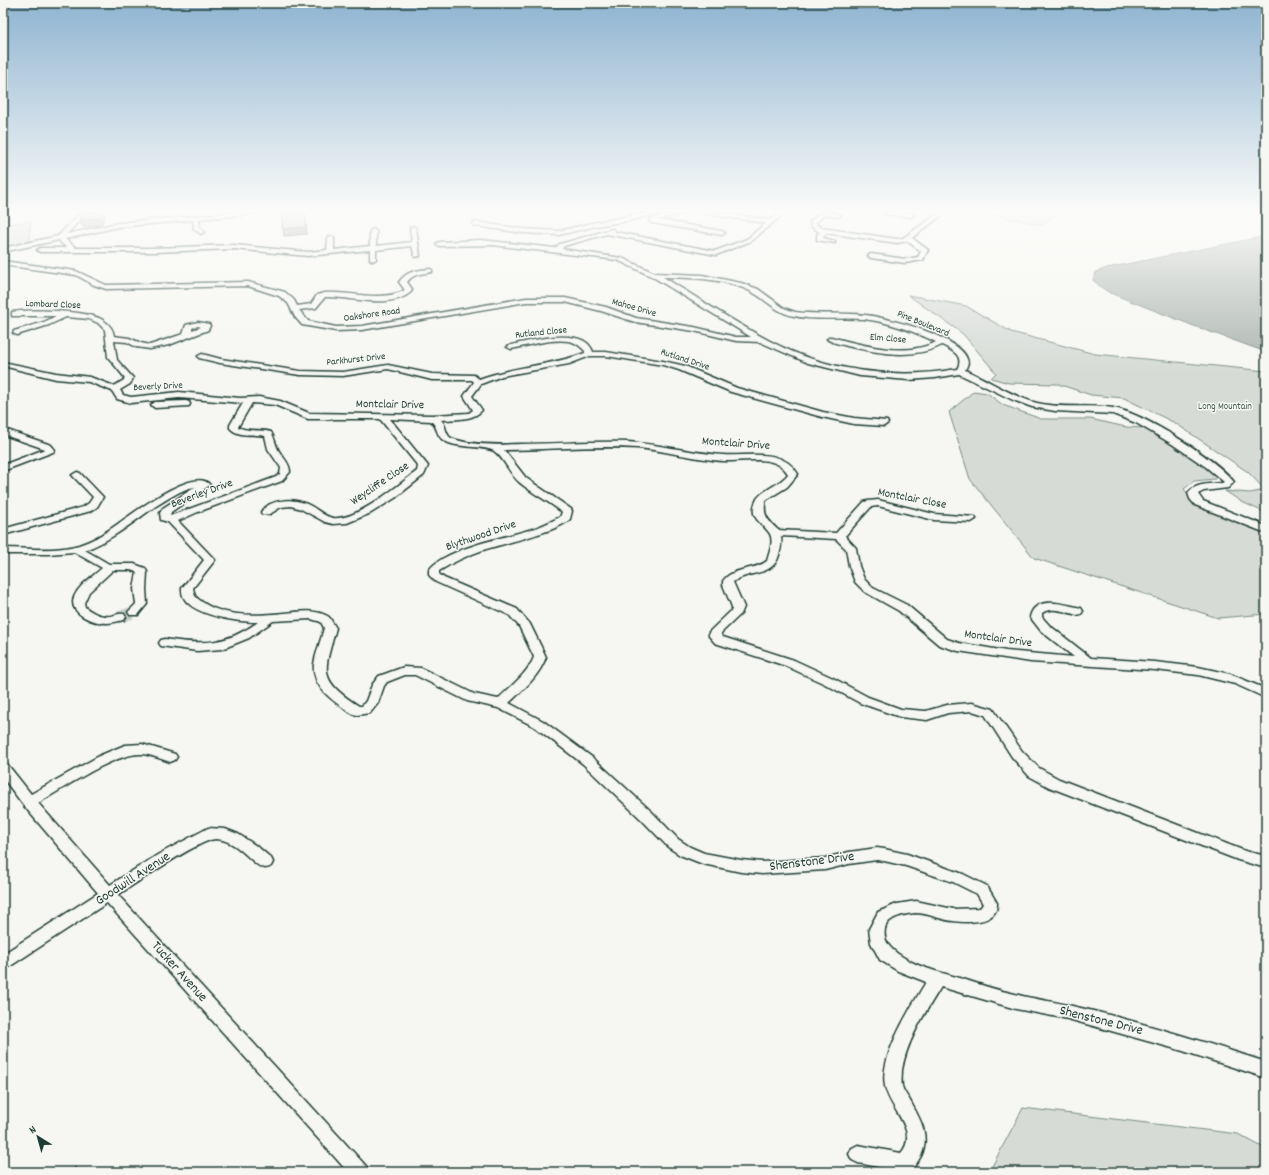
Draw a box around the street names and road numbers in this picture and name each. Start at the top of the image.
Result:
street label: Mahoe Drive [610,295,658,321]
street label: Lombard Close [25,297,82,313]
street label: Oakshore Road [343,304,401,326]
street label: Pine Boulevard [895,307,952,341]
street label: Rutland Close [514,323,568,343]
street label: Elm Close [869,330,907,348]
street label: Rutland Drive [659,345,712,375]
street label: Parkhurst Drive [326,350,387,370]
street label: Beverly Drive [133,379,184,395]
street label: Montclair Drive [356,396,424,414]
street label: Montclair Drive [701,433,771,455]
street label: Weycliffe Close [347,458,413,510]
street label: Beverley Drive [169,475,235,513]
street label: Montclair Close [876,484,948,514]
street label: Blythwood Drive [444,516,518,556]
street label: Montclair Drive [963,626,1033,652]
street label: Goodwill Avenue [92,847,174,911]
street label: Shenstone Drive [768,847,856,877]
street label: Tucker Avenue [146,937,212,1007]
street label: Shenstone Drive [1057,1001,1145,1041]

